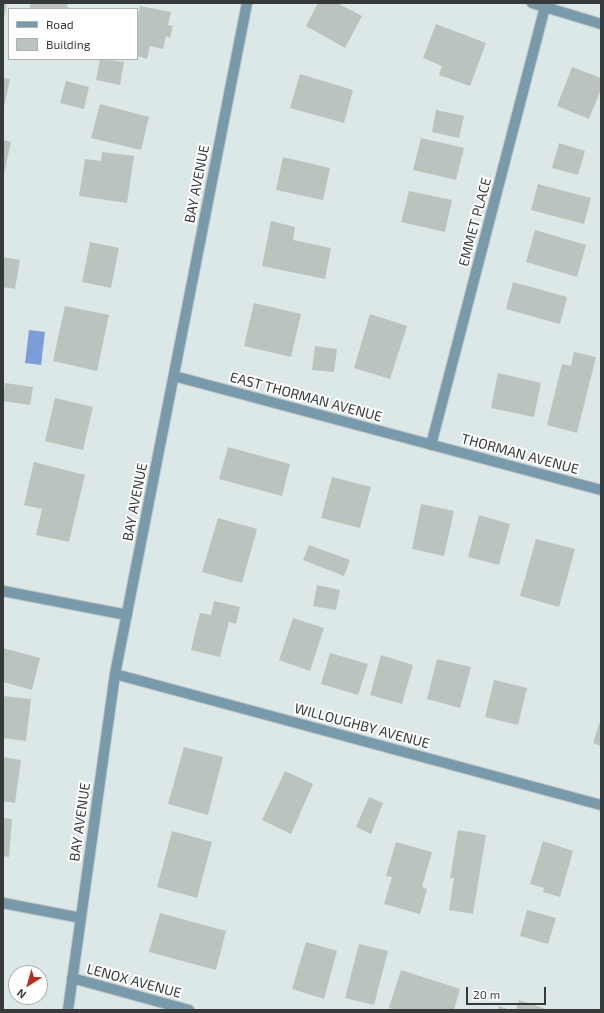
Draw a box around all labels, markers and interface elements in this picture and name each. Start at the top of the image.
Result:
legend [8,8,138,60]
text: Road [46,17,74,31]
text: Building [46,37,90,51]
street label: BAY AVENUE [181,143,213,225]
street label: EMMET PLACE [455,176,495,268]
street label: EAST THORMAN AVENUE [228,369,384,425]
street label: THORMAN AVENUE [459,430,581,478]
street label: BAY AVENUE [119,461,151,543]
street label: WILLOUGHBY AVENUE [293,700,431,752]
street label: BAY AVENUE [66,782,94,862]
street label: LENOX AVENUE [85,960,183,1002]
north arrow [8,965,48,1005]
scale bar [468,979,548,1005]
text: N [14,987,28,1002]
text: 20 m [473,987,500,1001]

